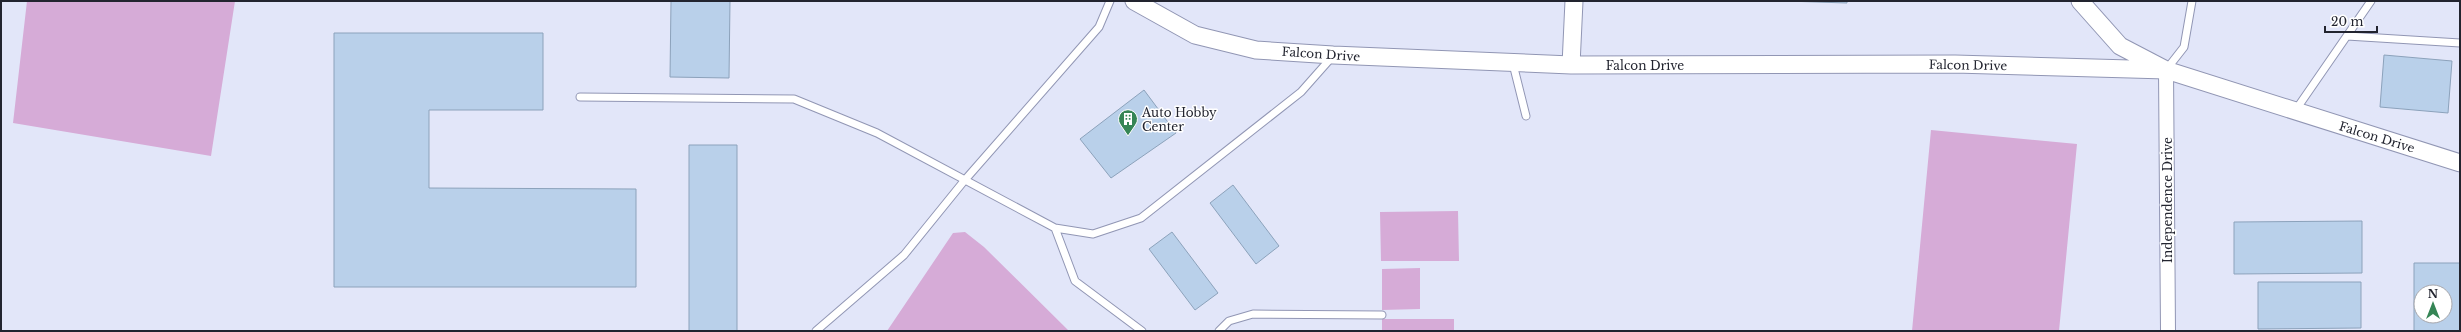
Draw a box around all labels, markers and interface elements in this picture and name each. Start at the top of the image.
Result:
scale bar [2325,8,2377,34]
text: 20 m [2331,14,2363,29]
street label: Falcon Drive [1281,44,1361,64]
street label: Falcon Drive [1929,57,2007,73]
street label: Falcon Drive [1606,58,1684,73]
place label: Auto Hobby Center [1141,105,1217,134]
building icon: Auto Hobby Center [1117,108,1139,136]
street label: Falcon Drive [2337,118,2417,156]
street label: Independence Drive [2160,137,2175,263]
north arrow [2413,284,2453,324]
text: N [2428,287,2439,301]

